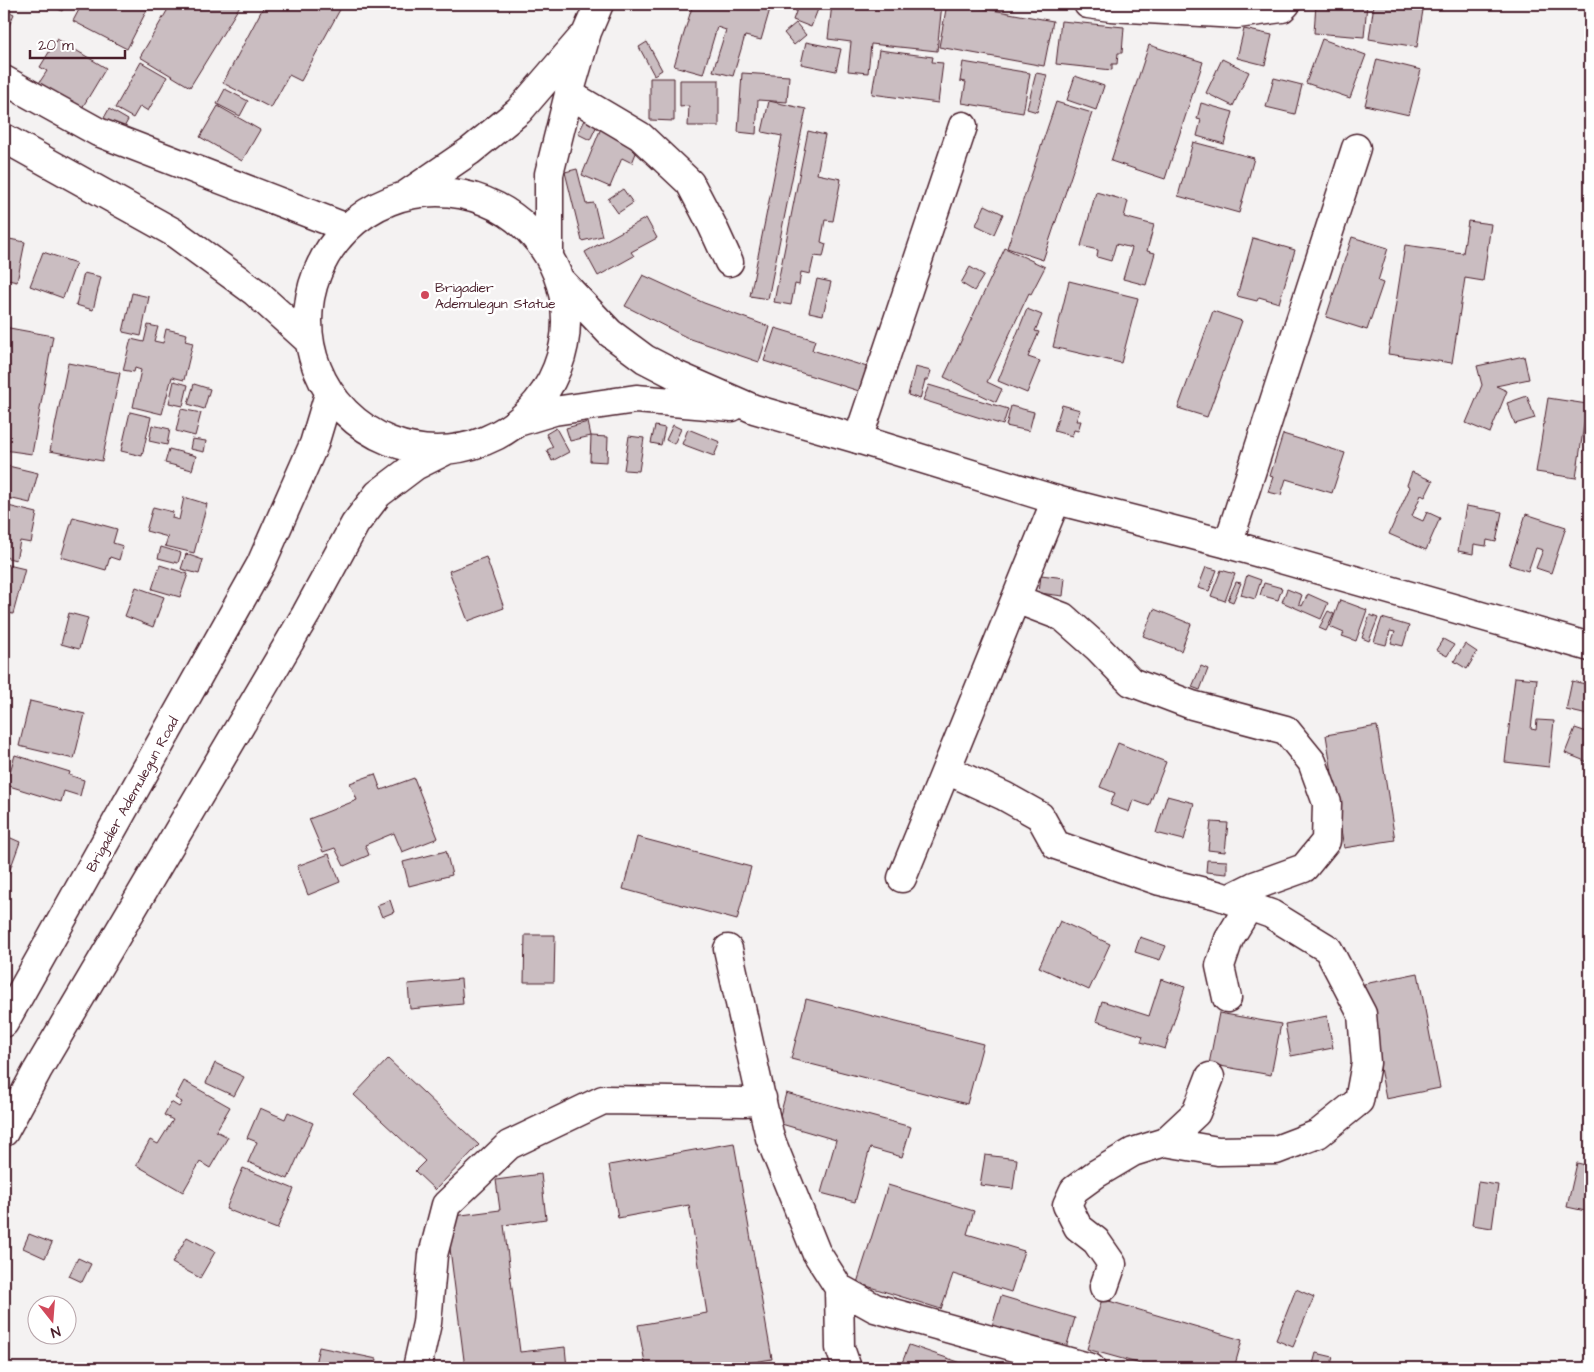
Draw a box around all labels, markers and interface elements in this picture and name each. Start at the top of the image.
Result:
scale bar [30,28,125,60]
text: 20 m [38,35,74,56]
place label: Brigadier Ademulegun Statue [435,278,556,314]
marker: Brigadier Ademulegun Statue [419,289,431,301]
street label: Brigadier Ademulegun Road [82,713,184,876]
north arrow [28,1294,78,1344]
text: N [48,1321,63,1342]

